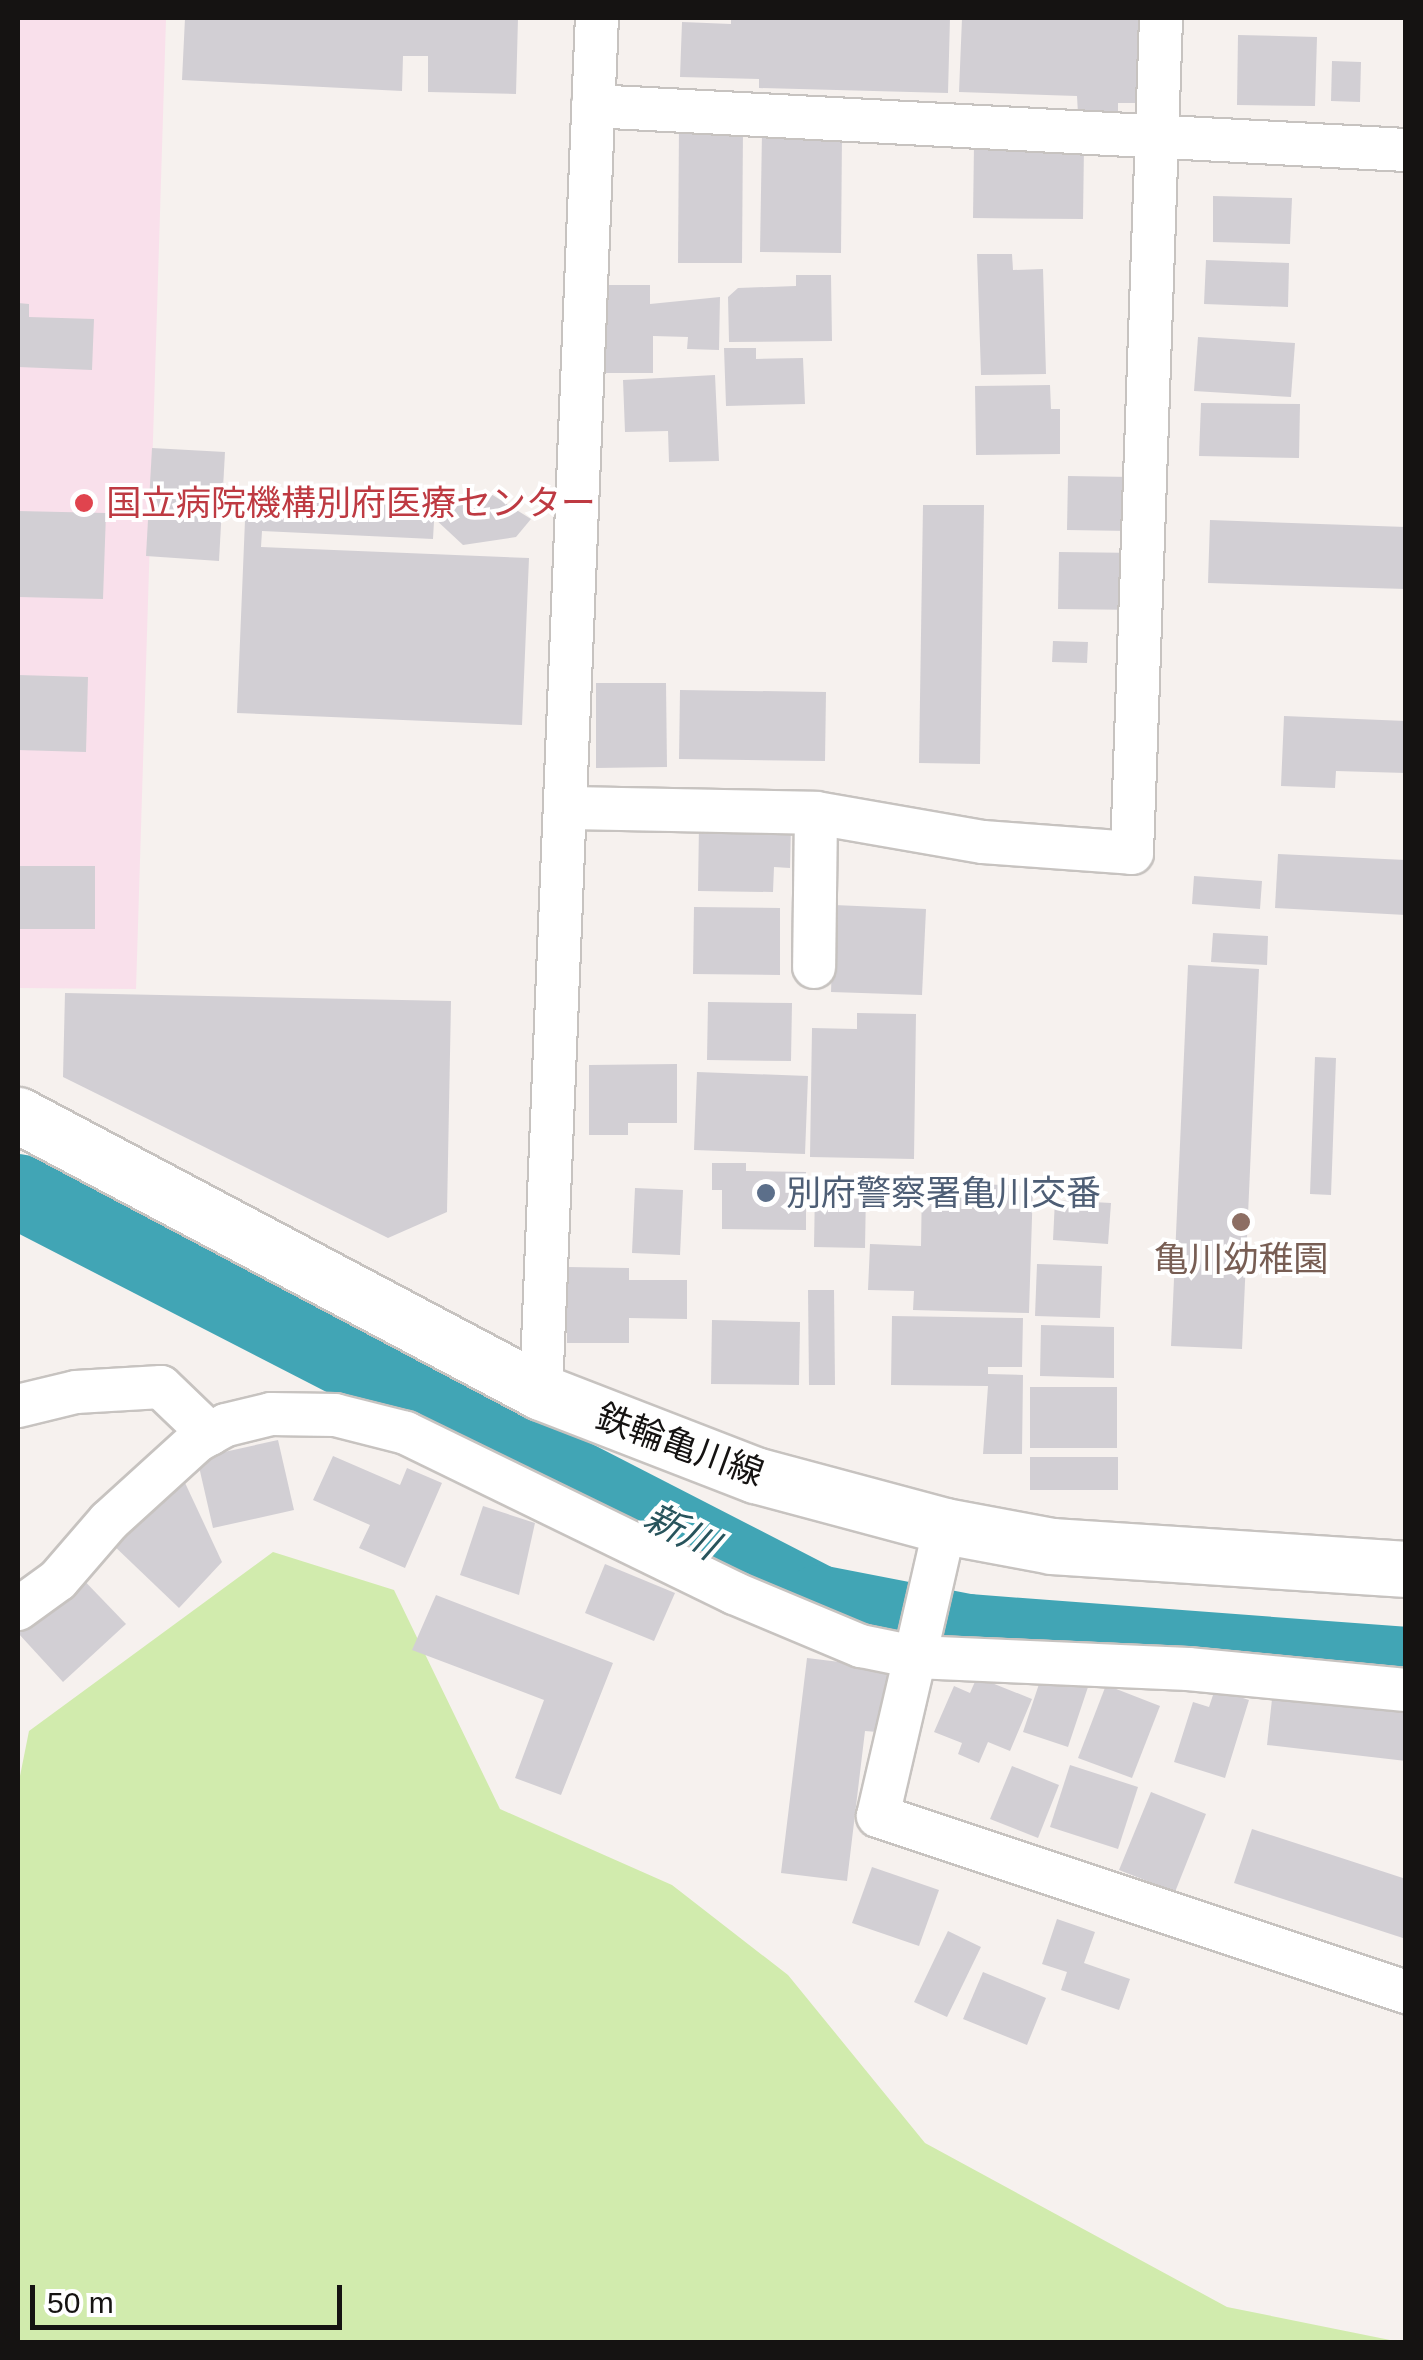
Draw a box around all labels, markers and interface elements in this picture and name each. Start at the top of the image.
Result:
place label: 国立病院機構別府医療センター [106,482,596,524]
marker: 国立病院機構別府医療センター [71,490,97,516]
place label: 別府警察署亀川交番 [786,1172,1101,1214]
marker: 別府警察署亀川交番 [755,1182,777,1204]
marker: 亀川幼稚園 [1230,1211,1252,1233]
place label: 亀川幼稚園 [1154,1238,1328,1280]
street label: 鉄輪亀川線 [591,1395,769,1495]
water label: 新川 [637,1494,725,1570]
scale bar [35,2265,348,2327]
text: 50 m [47,2286,114,2319]

